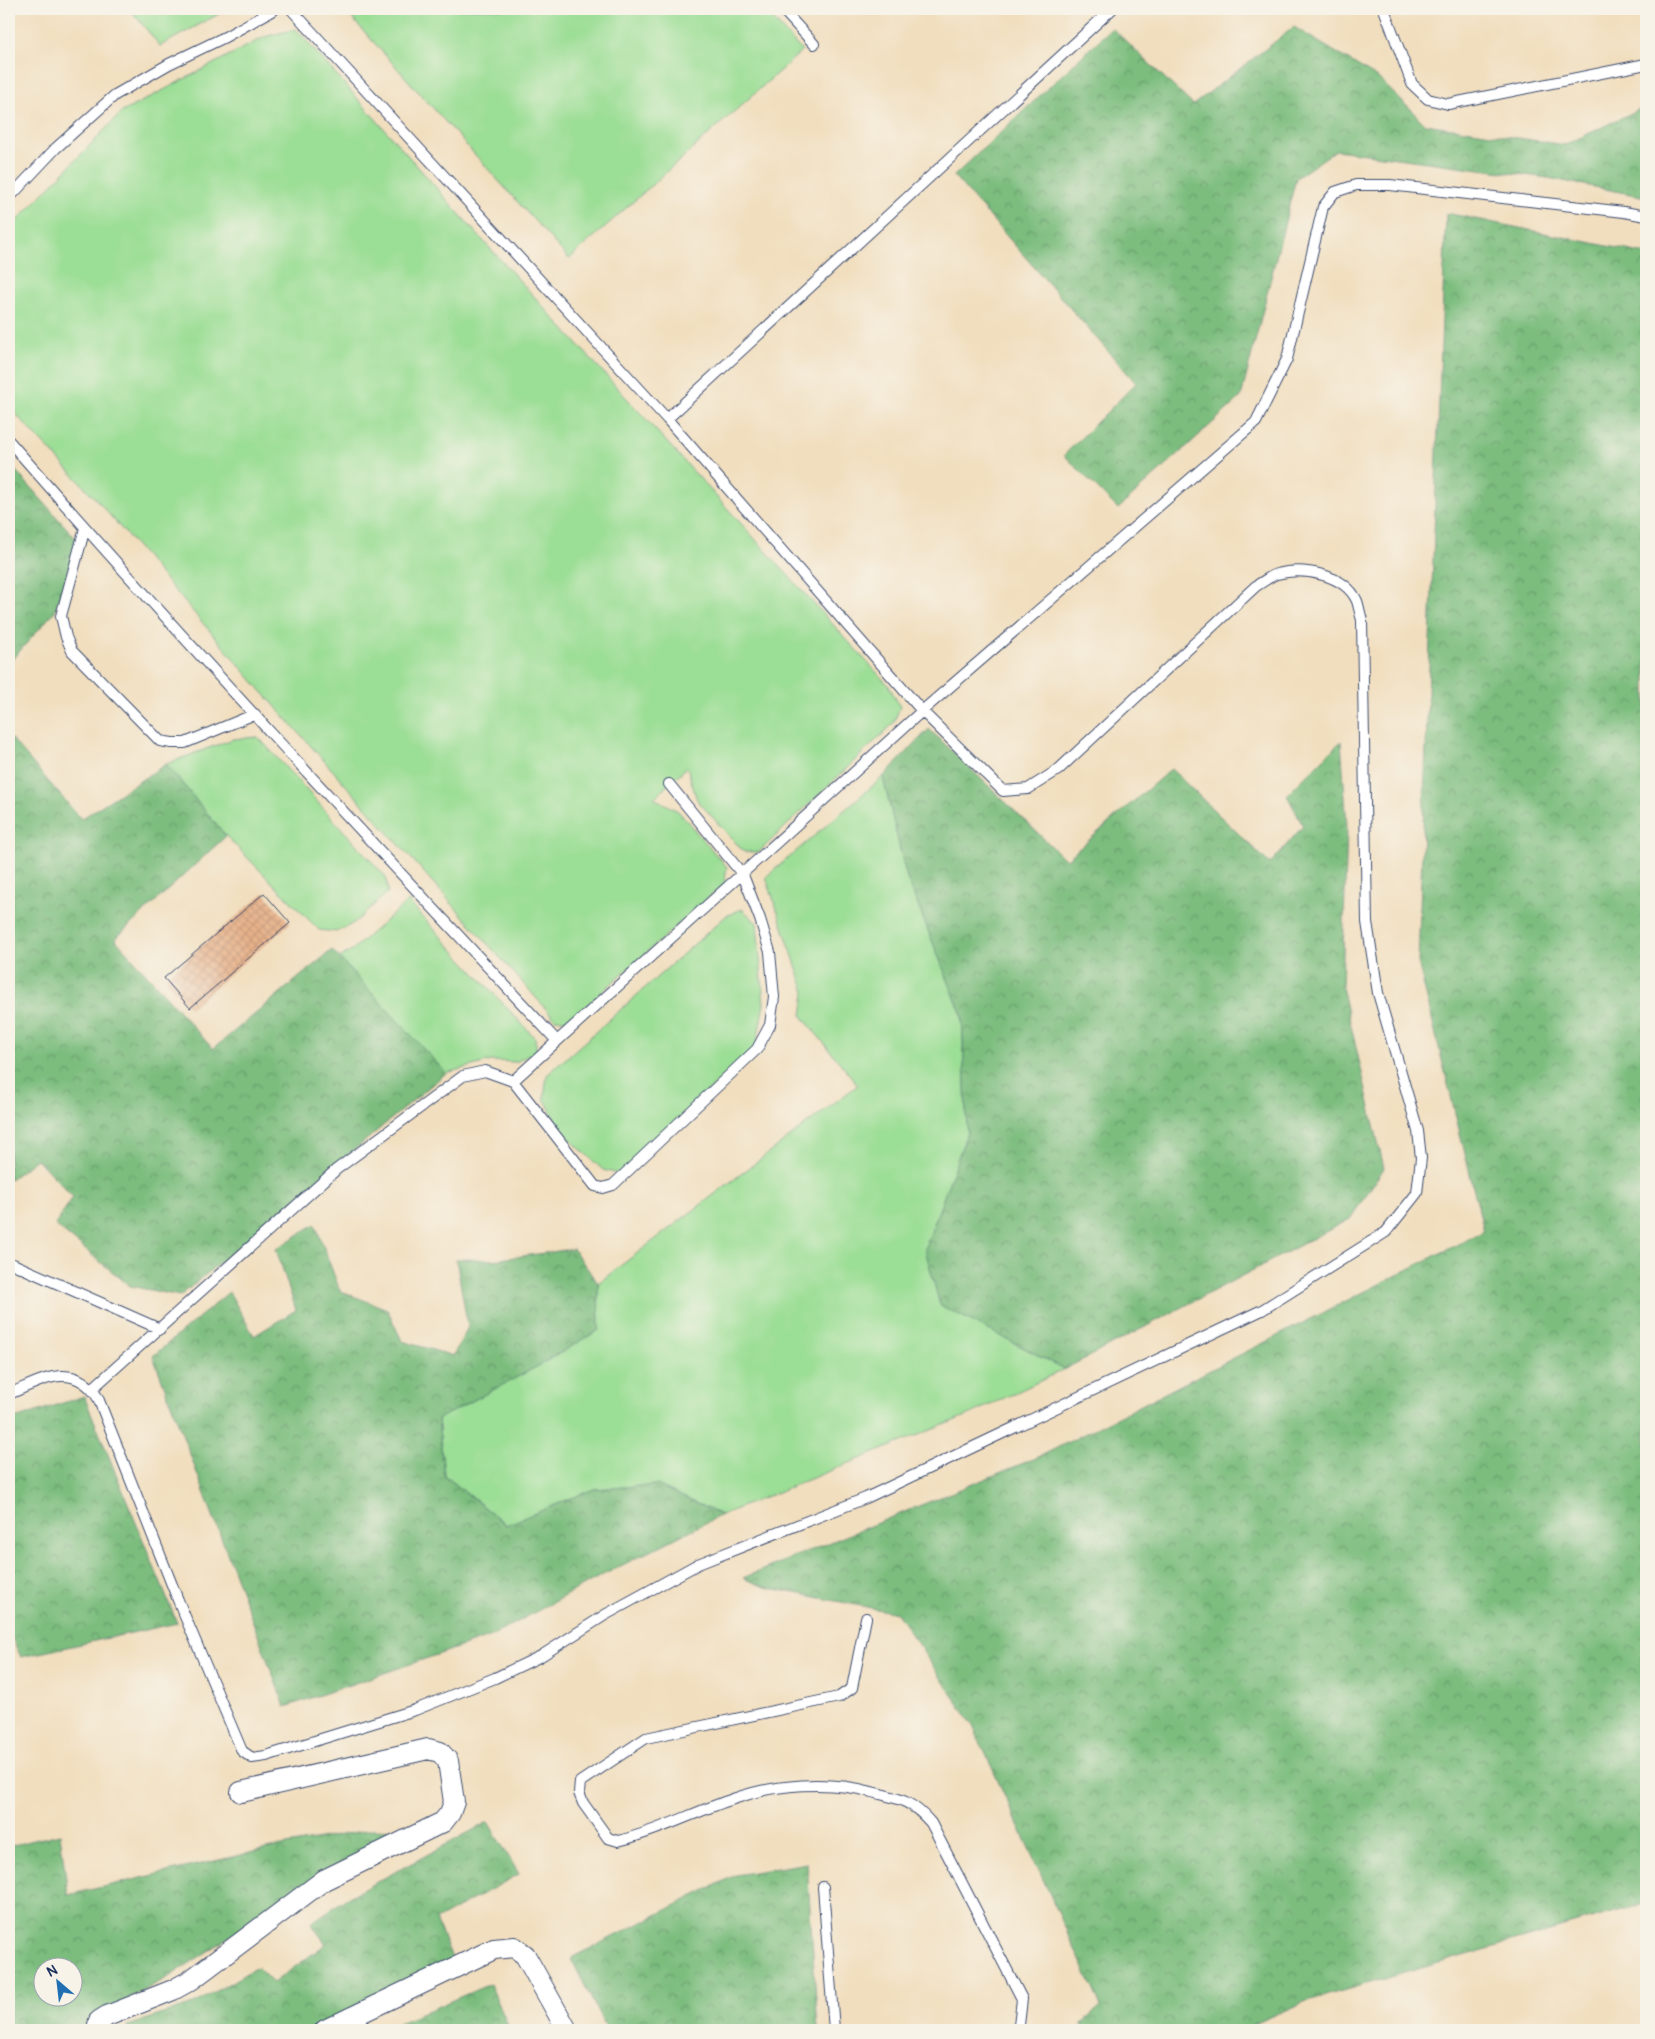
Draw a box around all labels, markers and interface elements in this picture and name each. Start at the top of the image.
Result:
north arrow [32,1956,82,2006]
text: N [44,1961,60,1981]

